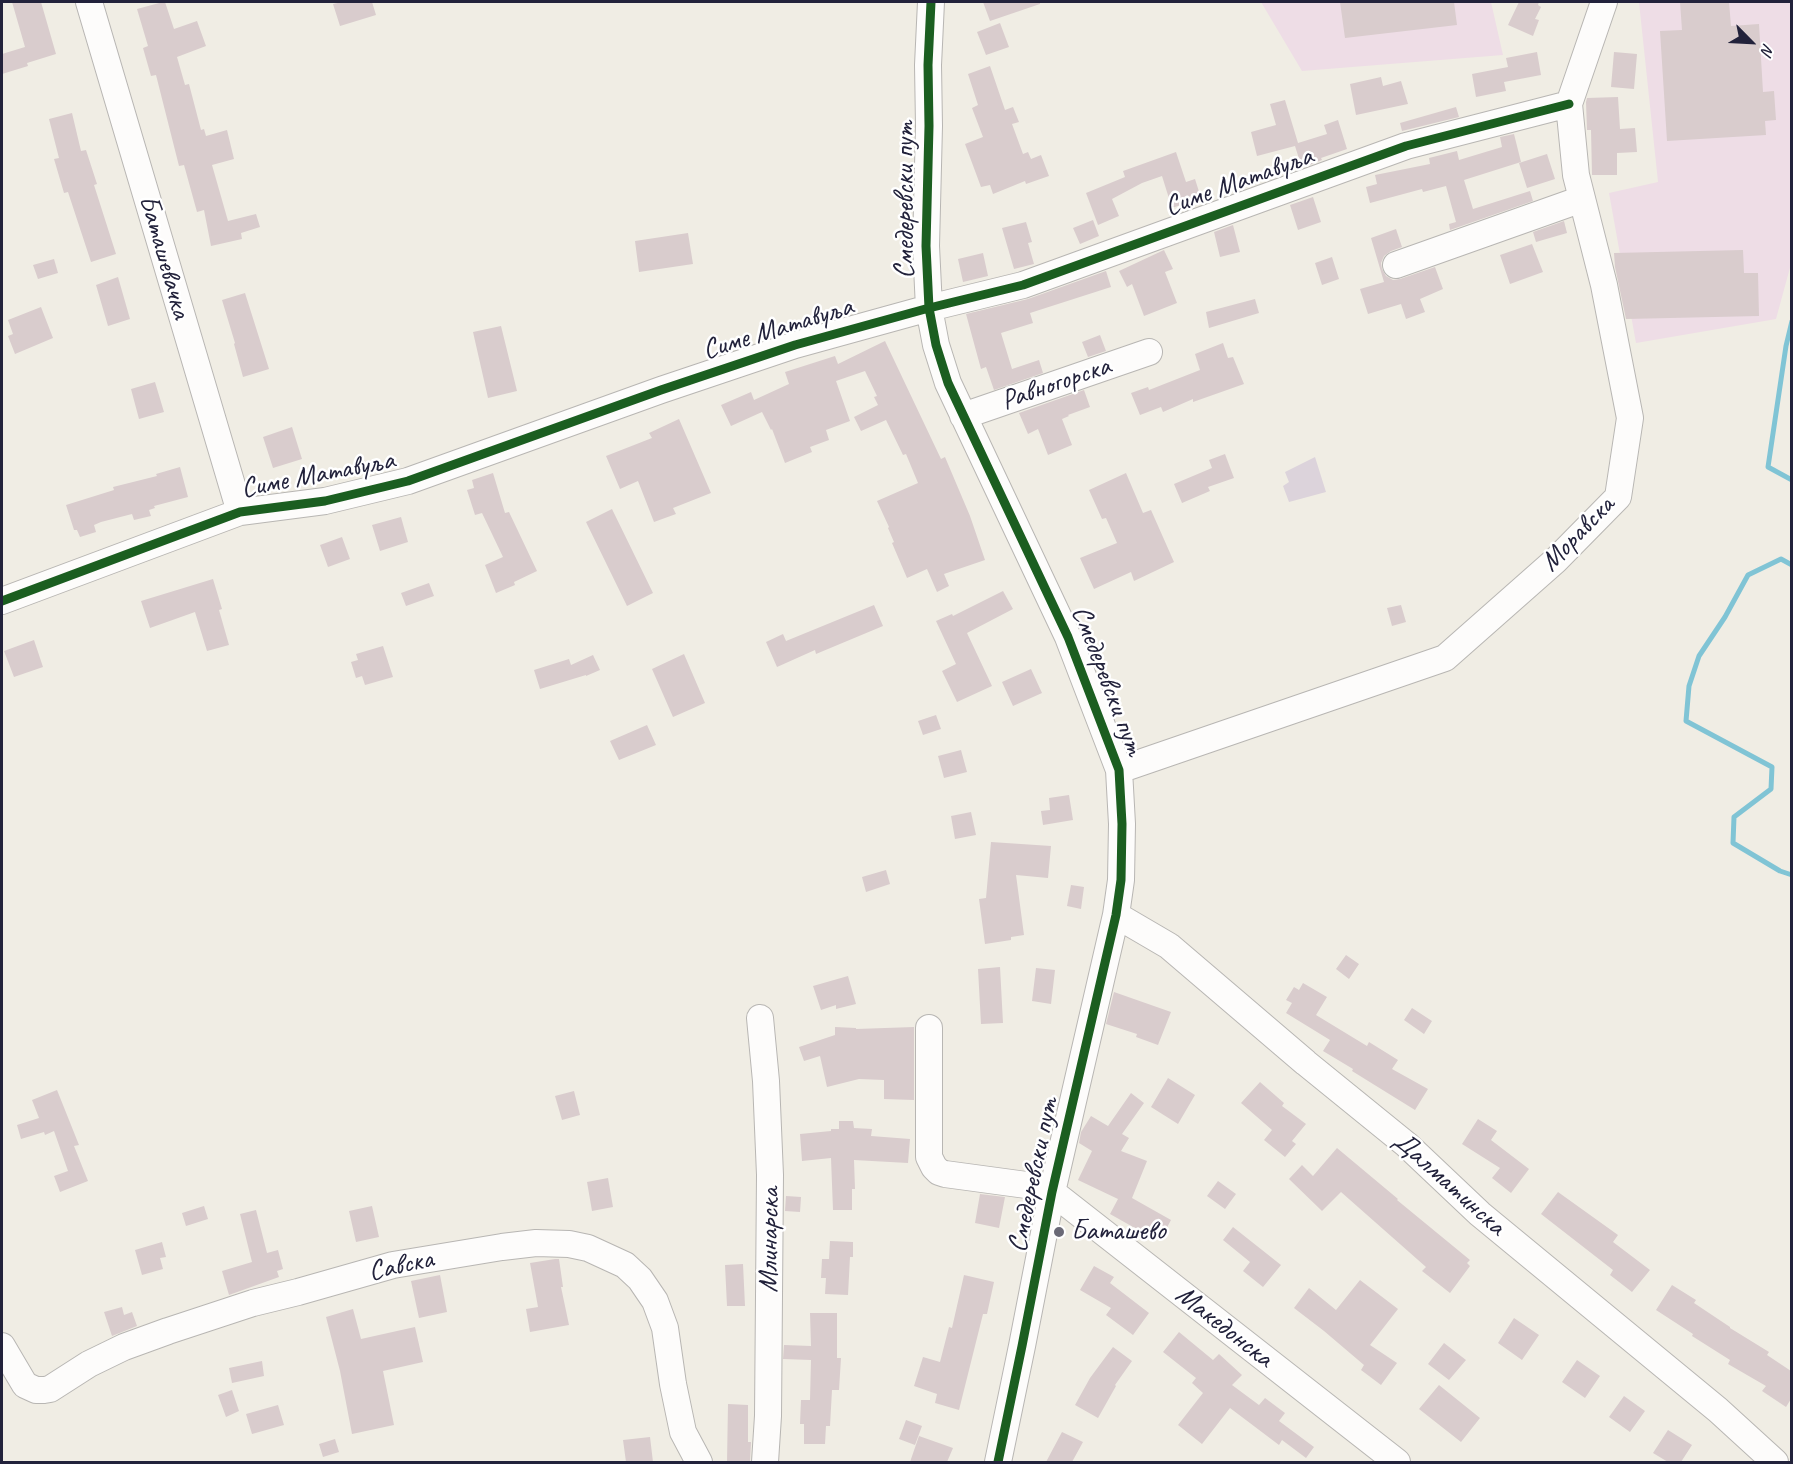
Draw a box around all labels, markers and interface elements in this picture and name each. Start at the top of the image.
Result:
north arrow [1721,12,1781,72]
text: N [1756,41,1779,58]
street label: Смедеревски пут [889,121,923,279]
street label: Симе Матавуља [1160,140,1318,224]
street label: Баташевачка [130,191,198,323]
street label: Симе Матавуља [699,290,857,368]
street label: Равногорска [997,350,1115,418]
street label: Симе Матавуља [239,444,397,506]
street label: Моравска [1534,489,1622,579]
street label: Смедеревски пут [1063,601,1151,761]
street label: Смедеревски пут [1001,1094,1067,1256]
street label: Далматинска [1386,1125,1512,1243]
street label: Млинарска [752,1187,788,1293]
place label: Баташево [1071,1215,1166,1249]
marker: Баташево [1052,1225,1066,1239]
street label: Савска [365,1243,437,1289]
street label: Македонска [1169,1278,1279,1376]

